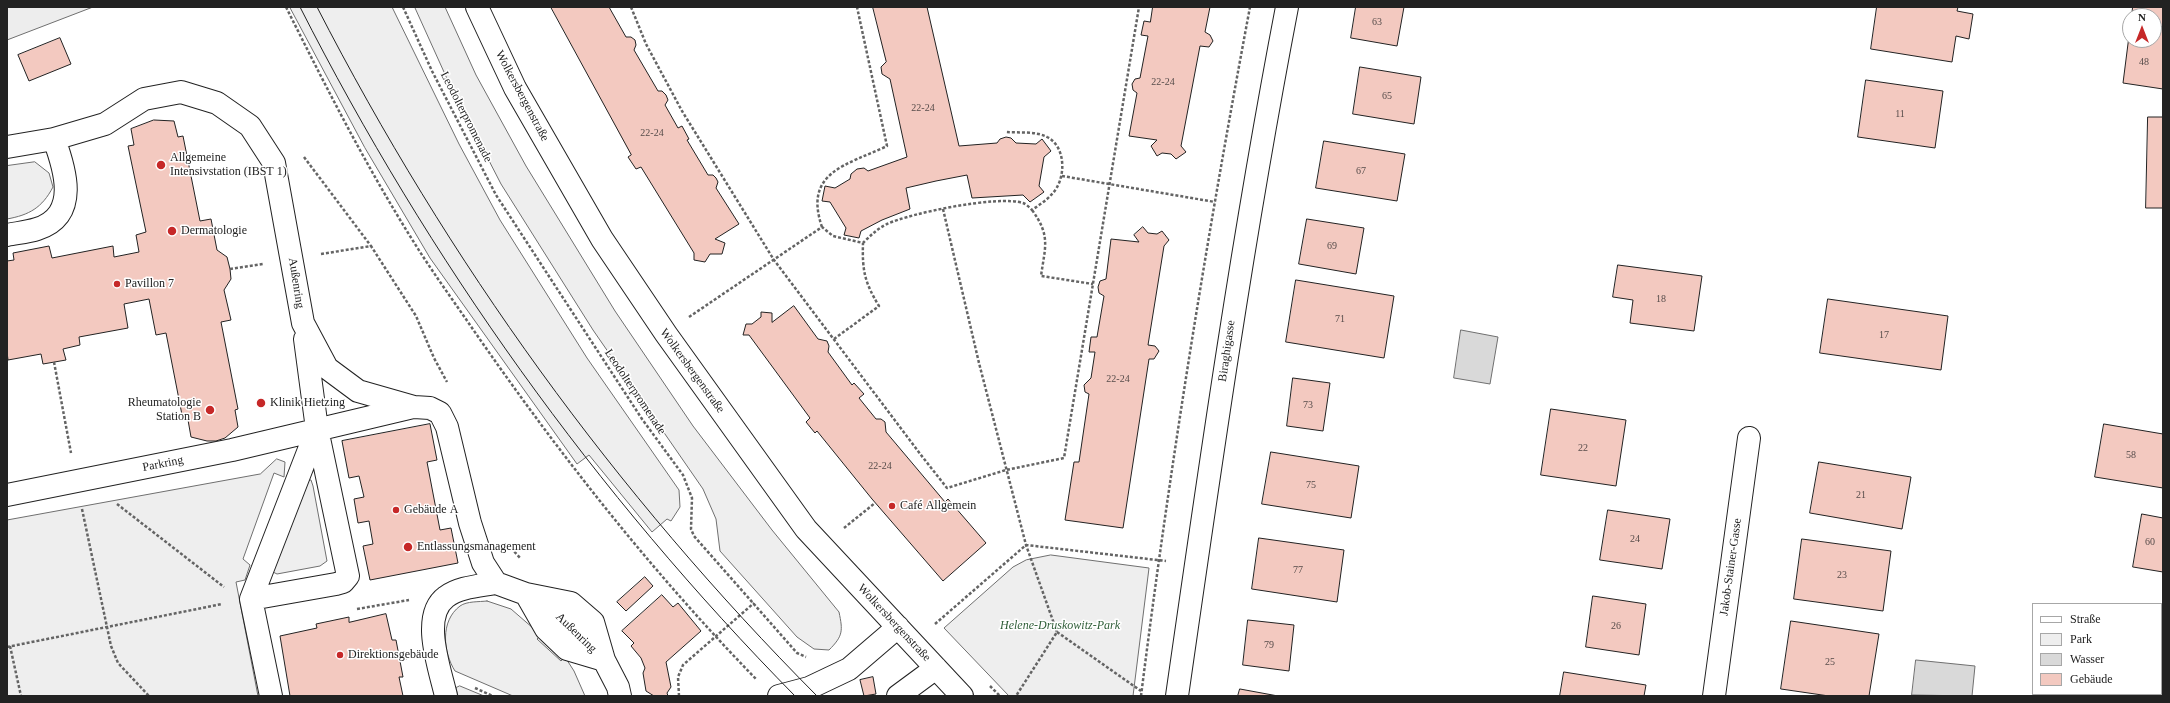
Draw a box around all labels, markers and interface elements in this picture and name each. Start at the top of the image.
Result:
north arrow [2122,8,2162,48]
text: N [2138,11,2146,23]
house number: 63 [1372,16,1382,28]
street label: Wolkersbergenstraße [492,48,552,144]
house number: 48 [2139,56,2149,68]
street label: Leodolterpromenade [437,69,495,165]
house number: 22-24 [1151,76,1175,88]
house number: 65 [1382,90,1392,102]
house number: 22-24 [911,102,935,114]
house number: 11 [1895,108,1905,120]
house number: 22-24 [640,127,664,139]
place label: Allgemeine Intensivstation (IBST 1) [170,151,287,179]
marker: Allgemeine Intensivstation (IBST 1) [155,159,167,171]
house number: 67 [1356,165,1366,177]
place label: Dermatologie [181,224,247,238]
marker: Dermatologie [166,225,178,237]
house number: 69 [1327,240,1337,252]
street label: Außenring [285,257,307,309]
place label: Pavillon 7 [125,277,174,291]
marker: Pavillon 7 [112,279,122,289]
house number: 18 [1656,293,1666,305]
house number: 71 [1335,313,1345,325]
street label: Biraghigasse [1216,319,1238,383]
street label: Wolkersbergenstraße [657,326,727,416]
house number: 17 [1879,329,1889,341]
street label: Leodolterpromenade [601,347,669,437]
house number: 22-24 [1106,373,1130,385]
place label: Rheumatologie Station B [128,396,201,424]
place label: Klinik Hietzing [270,396,345,410]
marker: Klinik Hietzing [255,397,267,409]
house number: 73 [1303,399,1313,411]
marker: Rheumatologie Station B [204,404,216,416]
house number: 22 [1578,442,1588,454]
house number: 58 [2126,449,2136,461]
street label: Parkring [141,453,185,475]
house number: 22-24 [868,460,892,472]
house number: 75 [1306,479,1316,491]
house number: 21 [1856,489,1866,501]
place label: Café Allgemein [900,499,976,513]
marker: Café Allgemein [887,501,897,511]
place label: Gebäude A [404,503,458,517]
marker: Gebäude A [391,505,401,515]
street label: Jakob-Stainer-Gasse [1717,517,1745,617]
house number: 24 [1630,533,1640,545]
house number: 60 [2145,536,2155,548]
place label: Entlassungsmanagement [417,540,536,554]
marker: Entlassungsmanagement [402,541,414,553]
house number: 77 [1293,564,1303,576]
house number: 23 [1837,569,1847,581]
street label: Wolkersbergenstraße [854,581,934,665]
legend [2032,603,2162,695]
street label: Außenring [553,610,599,656]
text: Straße [2070,612,2101,626]
park label: Helene-Druskowitz-Park [1000,619,1120,633]
house number: 26 [1611,620,1621,632]
text: Park [2070,632,2092,646]
house number: 79 [1264,639,1274,651]
place label: Direktionsgebäude [348,648,439,662]
marker: Direktionsgebäude [335,650,345,660]
text: Wasser [2070,652,2104,666]
house number: 25 [1825,656,1835,668]
text: Gebäude [2070,672,2113,686]

